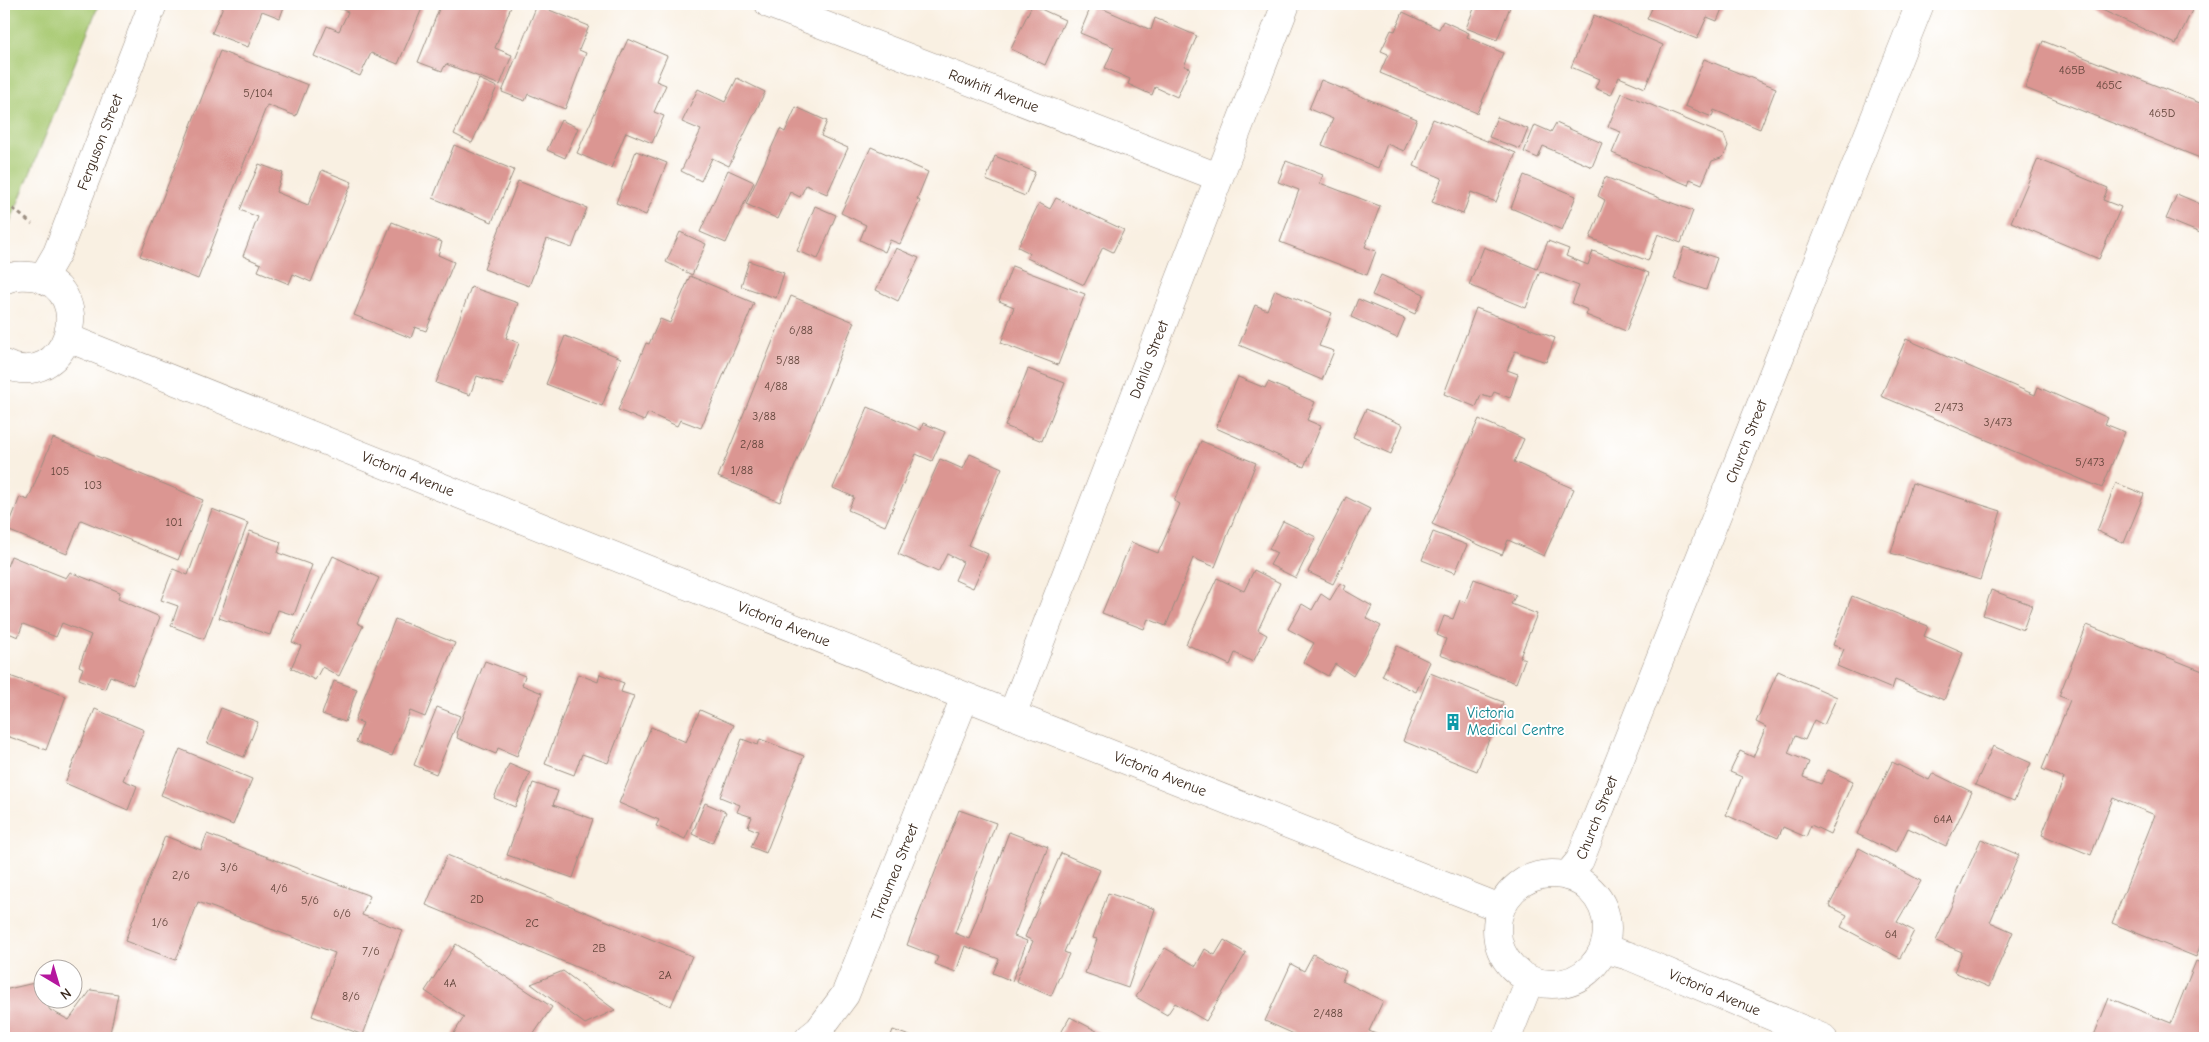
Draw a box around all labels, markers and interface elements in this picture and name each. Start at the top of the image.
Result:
house number: 465B [2059,63,2085,77]
street label: Rawhiti Avenue [946,65,1042,116]
house number: 465C [2096,78,2122,92]
house number: 5/104 [243,86,273,100]
street label: Ferguson Street [73,91,127,193]
house number: 465D [2149,106,2175,120]
street label: Dahlia Street [1126,317,1172,401]
house number: 6/88 [789,323,813,337]
house number: 5/88 [776,353,800,367]
house number: 4/88 [764,379,788,393]
street label: Church Street [1722,396,1771,486]
house number: 2/473 [1934,400,1964,414]
house number: 3/88 [752,409,776,423]
house number: 3/473 [1984,415,2012,429]
house number: 2/88 [740,437,764,451]
street label: Victoria Avenue [359,447,457,501]
house number: 5/473 [2075,455,2105,469]
house number: 1/88 [731,463,753,477]
house number: 105 [51,464,69,478]
house number: 103 [84,478,102,492]
house number: 101 [166,515,183,529]
street label: Victoria Avenue [735,597,833,651]
place label: Victoria Medical Centre [1467,704,1565,739]
building icon: Victoria Medical Centre [1443,712,1463,732]
street label: Victoria Avenue [1111,747,1210,800]
street label: Church Street [1572,773,1622,862]
house number: 64A [1933,812,1953,826]
street label: Tiraumea Street [867,820,922,923]
house number: 3/6 [220,860,238,874]
house number: 2/6 [172,868,190,882]
house number: 4/6 [270,881,288,895]
house number: 2D [470,892,484,906]
house number: 5/6 [301,893,319,907]
house number: 6/6 [333,906,351,920]
house number: 1/6 [152,915,168,929]
house number: 2C [525,916,539,930]
house number: 64 [1885,927,1897,941]
house number: 2B [592,941,606,955]
house number: 7/6 [362,944,380,958]
north arrow [32,960,82,1010]
street label: Victoria Avenue [1666,965,1764,1020]
house number: 2A [658,968,672,982]
house number: 4A [444,976,456,990]
text: N [57,984,75,1003]
house number: 8/6 [342,989,360,1003]
house number: 2/488 [1313,1006,1343,1020]

